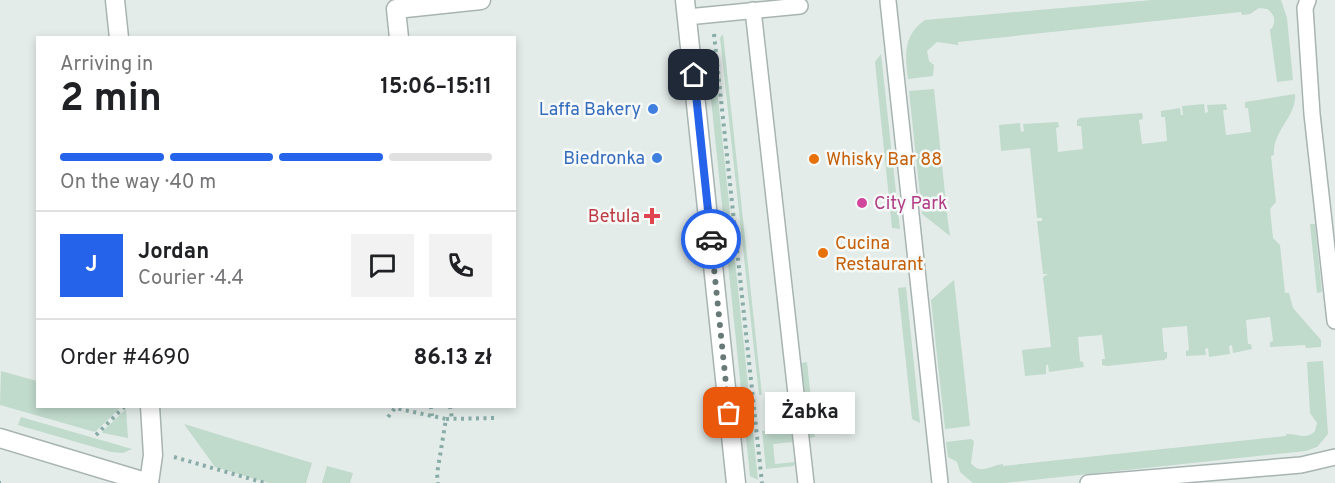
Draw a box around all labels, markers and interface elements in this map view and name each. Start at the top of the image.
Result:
pin [668,49,719,100]
text: Arriving in [60,52,153,78]
icon: home [677,58,710,91]
text: 15:06–15:11 [380,74,492,101]
text: 2 min [60,76,162,125]
place label: Laffa Bakery [539,99,641,122]
marker: Laffa Bakery [646,102,660,116]
place label: Biedronka [563,148,645,171]
place label: Whisky Bar 88 [826,149,942,172]
marker: Biedronka [650,151,664,165]
marker: Whisky Bar 88 [807,152,821,166]
text: On the way · 40 m [60,170,216,196]
place label: City Park [874,193,948,216]
marker: City Park [855,196,869,210]
place label: Betula [588,206,640,229]
marker: Betula [645,209,659,223]
courier [681,209,741,269]
icon: car [695,223,728,256]
place label: Cucina Restaurant [835,233,924,277]
button: chat [351,234,414,297]
button: phone [429,234,492,297]
text: Jordan [138,239,209,266]
marker: Cucina Restaurant [816,246,830,260]
text: J [85,252,98,279]
text: Courier · 4.4 [138,266,244,292]
text: Order #4690 [60,345,190,372]
text: 86.13 zł [413,345,492,372]
pin [703,387,754,438]
callout: Żabka [765,392,855,434]
icon: bag [712,396,745,429]
text: Żabka [781,400,839,426]

